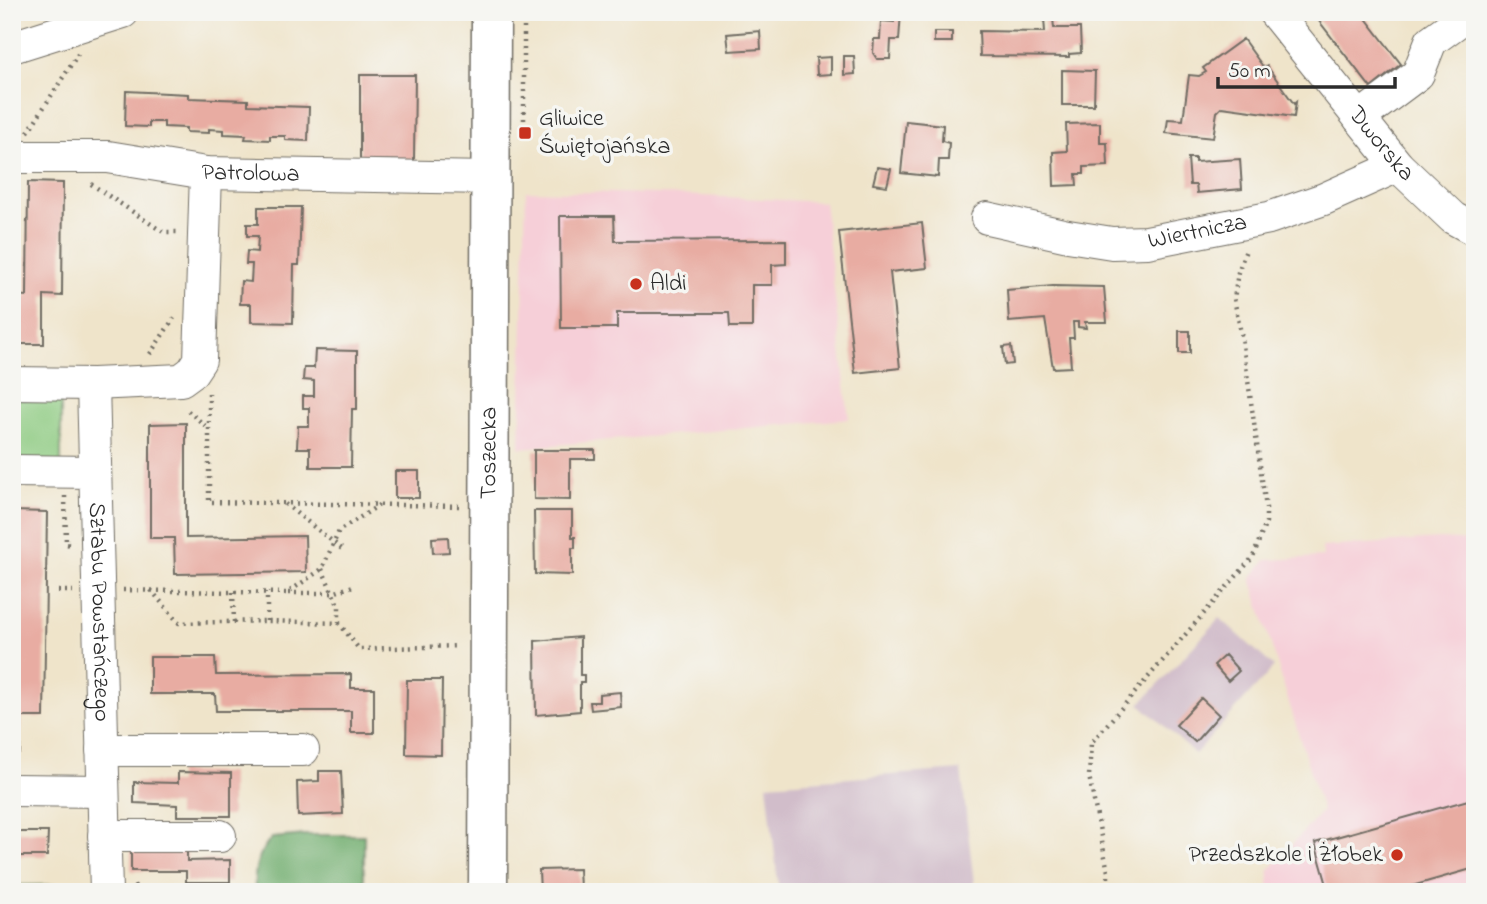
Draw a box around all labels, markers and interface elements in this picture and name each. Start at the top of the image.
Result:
scale bar [1218,46,1394,90]
text: 50 m [1228,57,1271,87]
street label: Dworska [1339,98,1422,190]
place label: Gliwice Świętojańska [539,102,671,165]
marker: Gliwice Świętojańska [517,125,533,141]
street label: Patrolowa [201,155,300,192]
street label: Wiertnicza [1145,205,1250,259]
place label: Aldi [650,267,687,302]
marker: Aldi [628,276,644,292]
street label: Toszecka [472,407,507,499]
street label: Sztabu Powstańczego [79,502,119,722]
place label: Przedszkole i Żłobek [1188,838,1383,873]
marker: Przedszkole i Żłobek [1389,847,1405,863]

